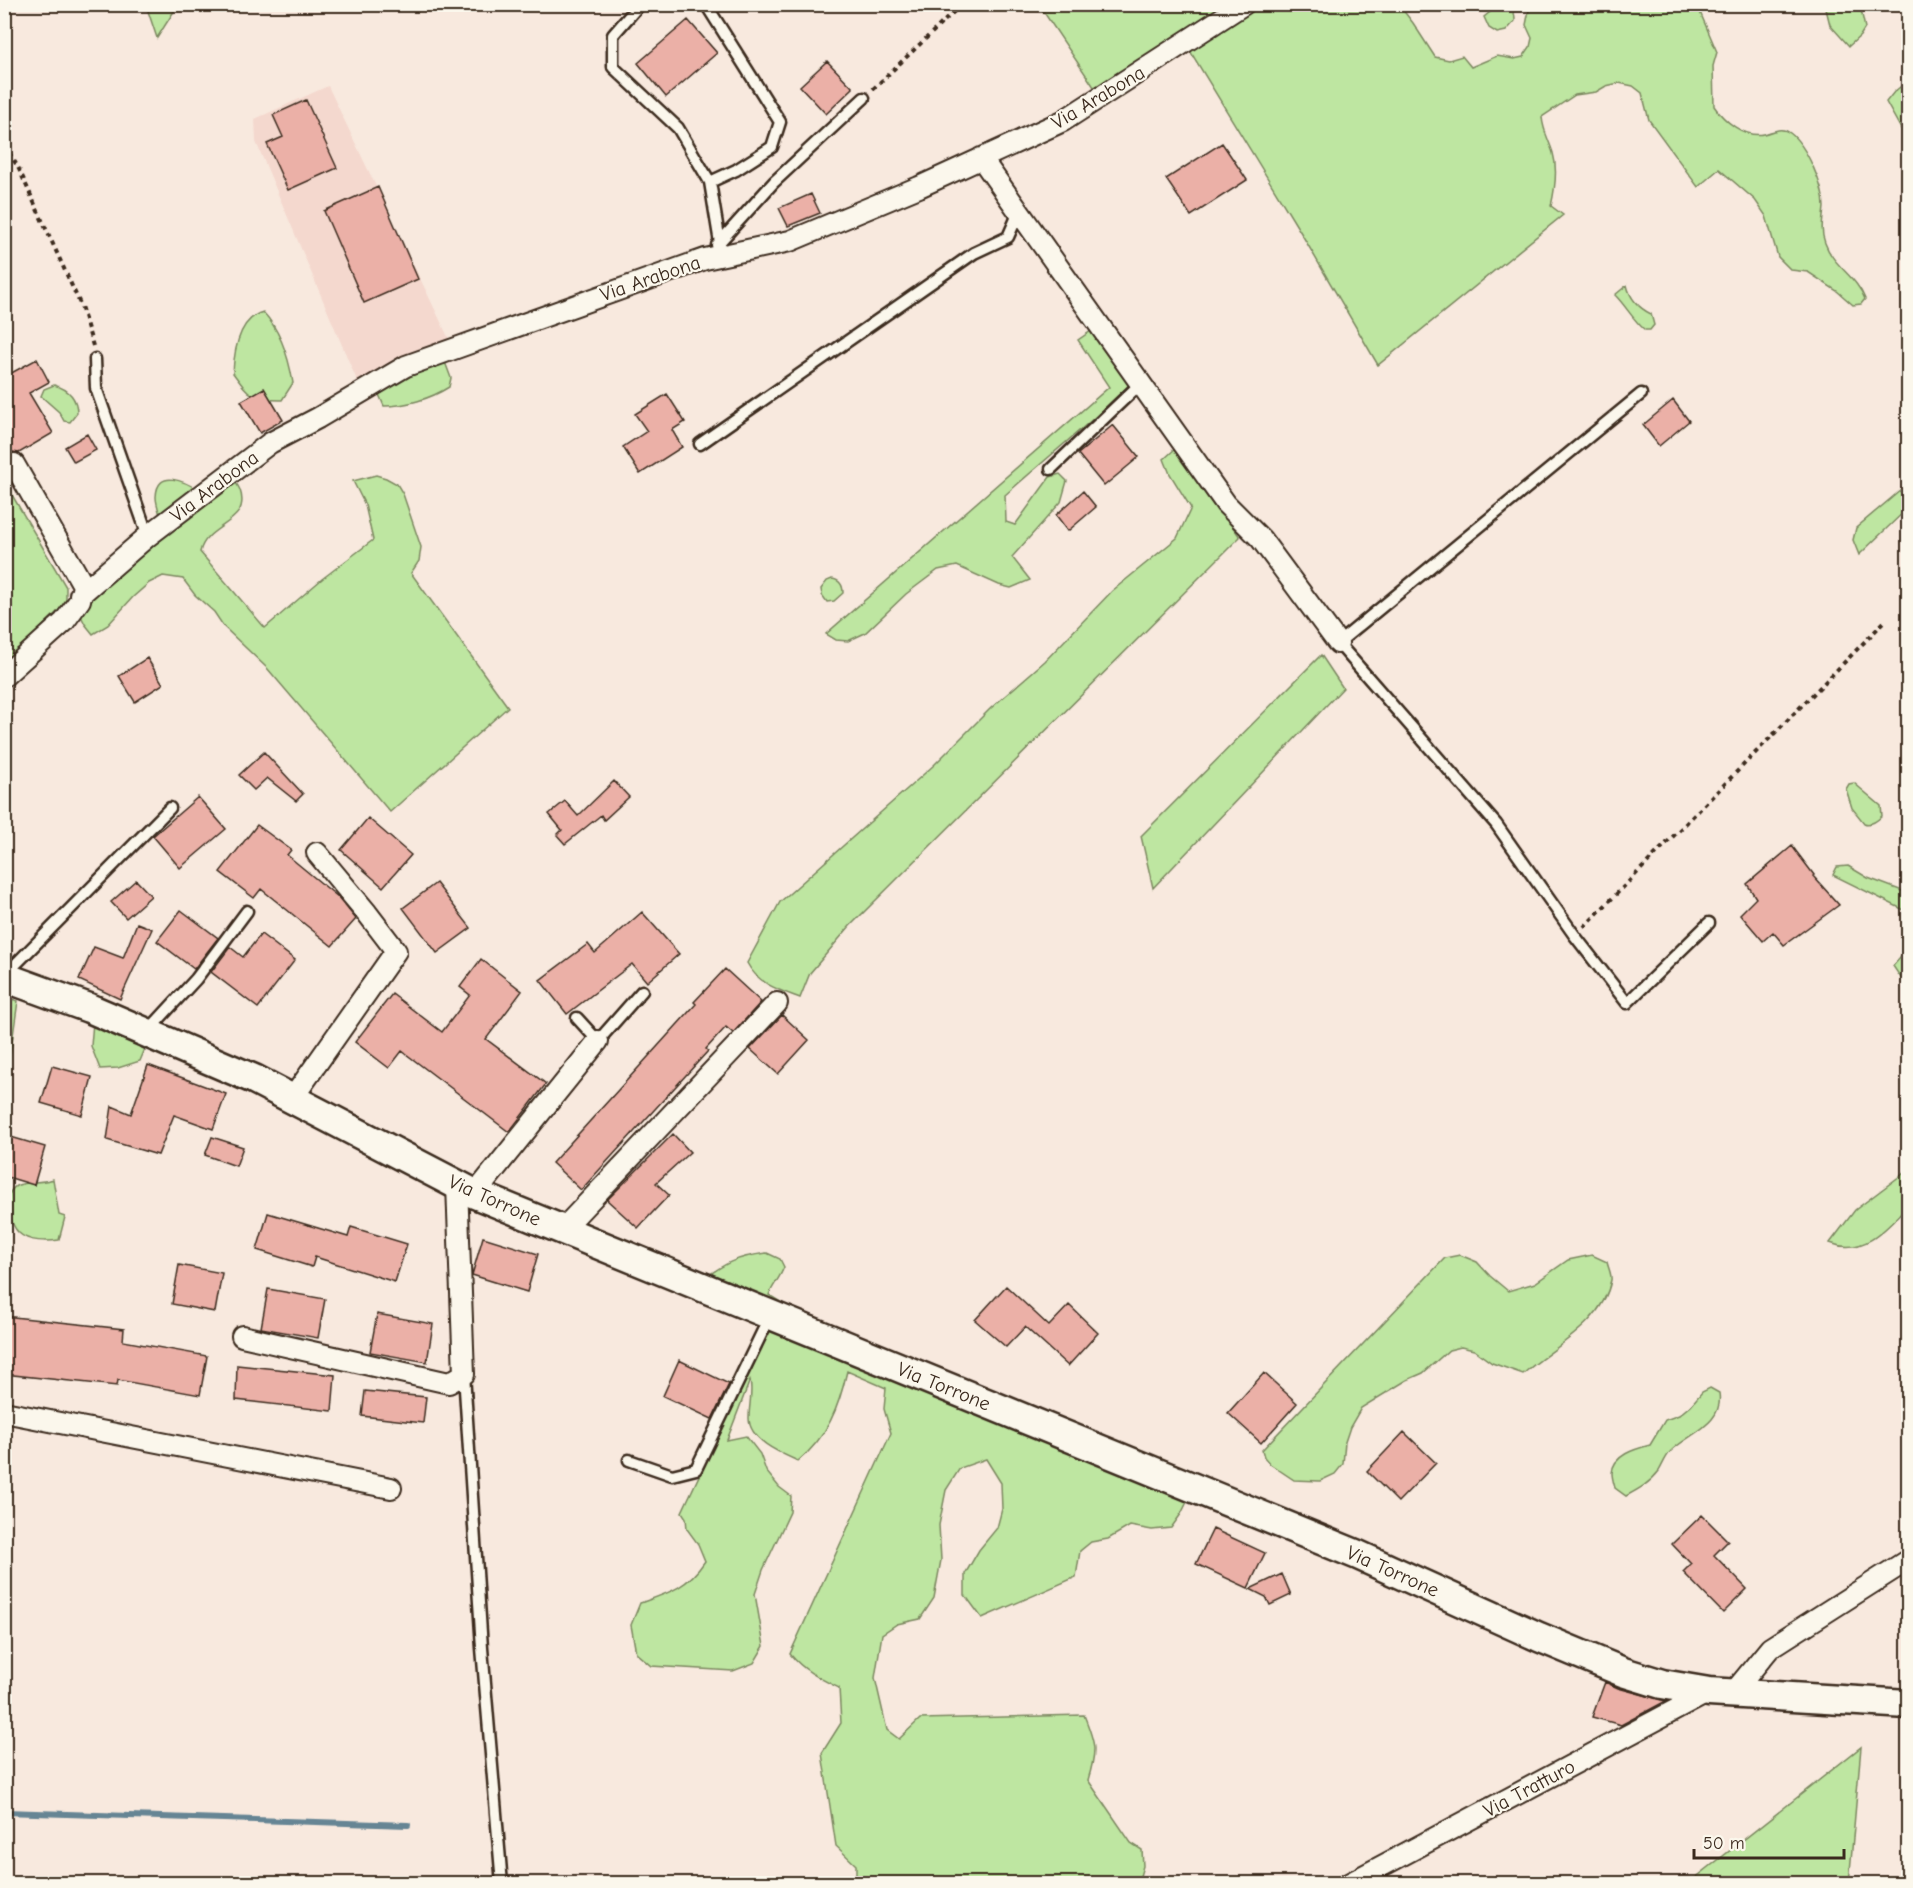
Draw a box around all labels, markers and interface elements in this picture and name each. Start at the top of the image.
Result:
street label: Via Arabona [1048,61,1149,134]
street label: Via Arabona [597,251,703,306]
street label: Via Arabona [166,446,263,527]
street label: Via Torrone [445,1170,545,1231]
street label: Via Torrone [894,1357,994,1416]
street label: Via Torrone [1343,1541,1443,1602]
street label: Via Tratturo [1480,1755,1579,1822]
scale bar [1694,1822,1844,1860]
text: 50 m [1703,1833,1745,1854]

